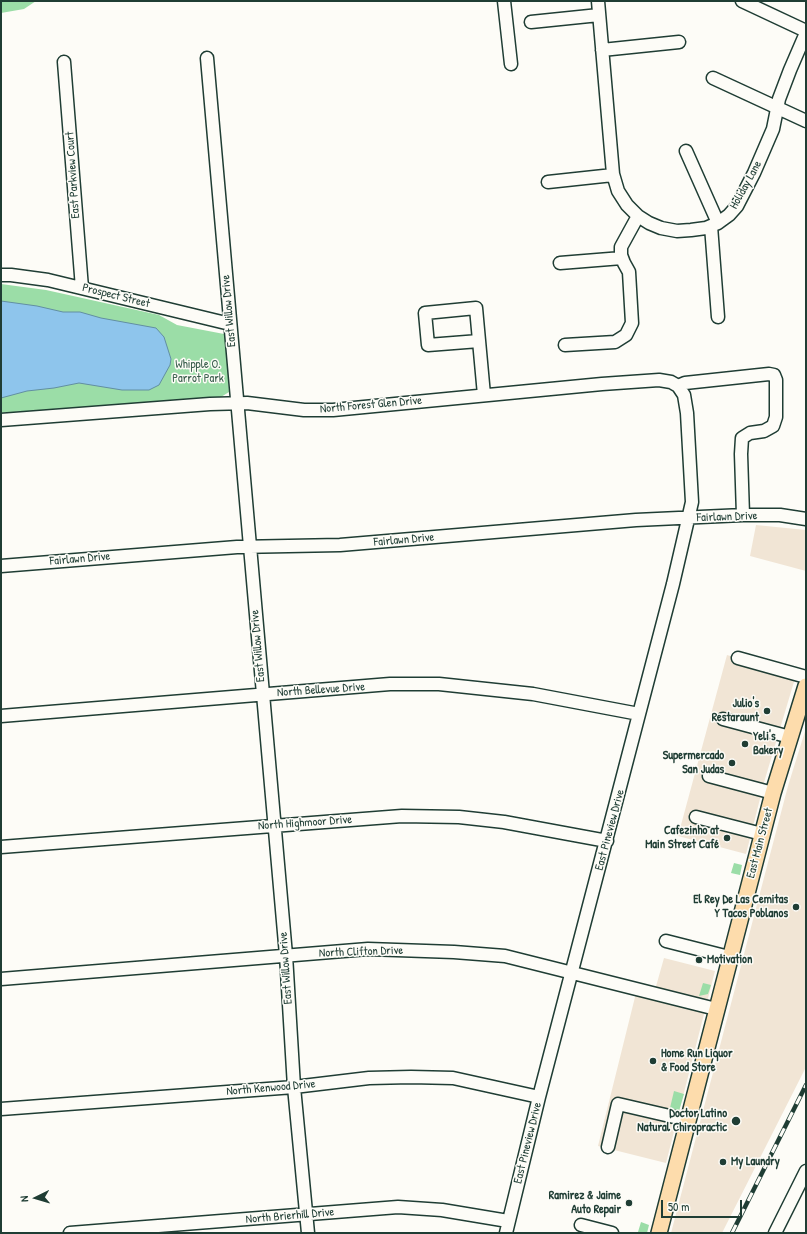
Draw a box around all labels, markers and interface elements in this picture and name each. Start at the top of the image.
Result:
street label: East Parkview Court [63,131,83,219]
street label: Holiday Lane [727,158,765,212]
street label: East Willow Drive [219,274,239,348]
street label: Prospect Street [81,281,151,311]
park label: Whipple O. Parrot Park [172,358,224,386]
street label: North Forest Glen Drive [319,393,423,417]
street label: Fairlawn Drive [696,509,758,525]
street label: Fairlawn Drive [373,530,435,550]
street label: Fairlawn Drive [49,549,111,569]
street label: East Willow Drive [248,609,268,683]
street label: North Bellevue Drive [276,680,366,700]
place label: Julio's Restaraunt [712,697,759,725]
marker: Julio's Restaraunt [762,706,772,716]
place label: Yeli's Bakery [753,730,783,758]
marker: Yeli's Bakery [740,739,750,749]
place label: Supermercado San Judas [663,749,724,777]
marker: Supermercado San Judas [727,758,737,768]
street label: East Pineview Drive [592,788,628,872]
street label: East Main Street [744,806,776,880]
street label: North Highmoor Drive [257,813,353,833]
place label: Cafezinho at Main Street Café [645,824,719,852]
marker: Cafezinho at Main Street Café [722,833,732,843]
place label: El Rey De Las Cemitas Y Tacos Poblanos [693,893,788,921]
marker: El Rey De Las Cemitas Y Tacos Poblanos [791,902,801,912]
street label: East Willow Drive [276,931,296,1005]
street label: North Clifton Drive [319,943,403,961]
place label: Motivation [707,953,752,967]
marker: Motivation [694,955,704,965]
place label: Home Run Liquor & Food Store [661,1047,733,1075]
marker: Home Run Liquor & Food Store [648,1056,658,1066]
street label: North Kenwood Drive [226,1077,316,1099]
street label: East Pineview Drive [511,1101,545,1185]
place label: Doctor Latino Natural Chiropractic [637,1107,727,1135]
marker: Doctor Latino Natural Chiropractic [730,1115,742,1127]
place label: My Laundry [731,1155,780,1169]
marker: My Laundry [718,1157,728,1167]
north arrow [16,1178,56,1218]
place label: Ramirez & Jaime Auto Repair [549,1189,621,1217]
scale bar [663,1192,744,1218]
text: N [17,1196,31,1203]
marker: Ramirez & Jaime Auto Repair [624,1198,634,1208]
text: 50 m [668,1198,689,1215]
street label: North Brierhill Drive [245,1205,335,1227]

